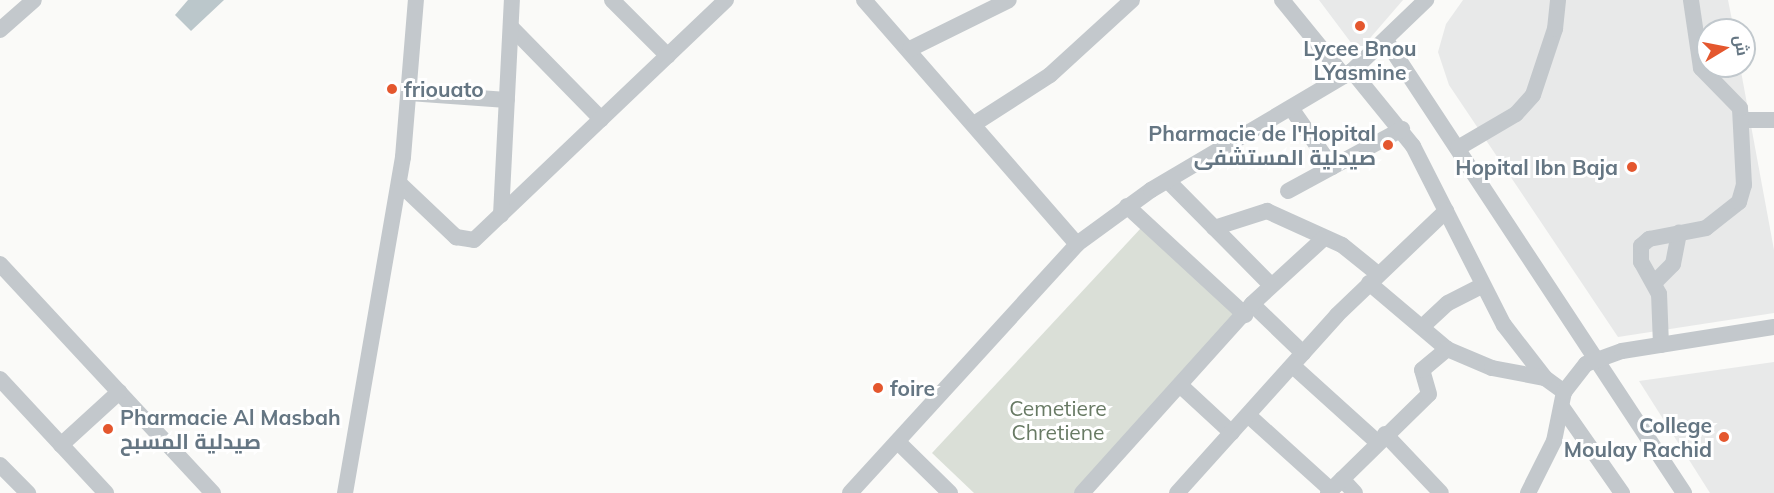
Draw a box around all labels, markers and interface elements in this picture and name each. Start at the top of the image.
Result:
north arrow [1696,18,1756,78]
marker: Lycee Bnou LYasmine [1353,19,1367,33]
text: ش [1730,33,1753,57]
place label: Lycee Bnou LYasmine [1303,35,1417,85]
place label: friouato [404,76,484,102]
marker: friouato [385,82,399,96]
place label: Pharmacie de l'Hopital صيدلية المستشفى [1148,120,1376,170]
marker: Pharmacie de l'Hopital صيدلية المستشفى [1381,138,1395,152]
place label: Hopital Ibn Baja [1455,154,1618,180]
marker: Hopital Ibn Baja [1623,158,1641,176]
place label: foire [890,375,935,401]
marker: foire [871,381,885,395]
park label: Cemetiere Chretiene [1009,395,1107,445]
place label: Pharmacie Al Masbah صيدلية المسبح [120,404,341,454]
place label: College Moulay Rachid [1564,412,1712,462]
marker: Pharmacie Al Masbah صيدلية المسبح [101,422,115,436]
marker: College Moulay Rachid [1717,430,1731,444]

